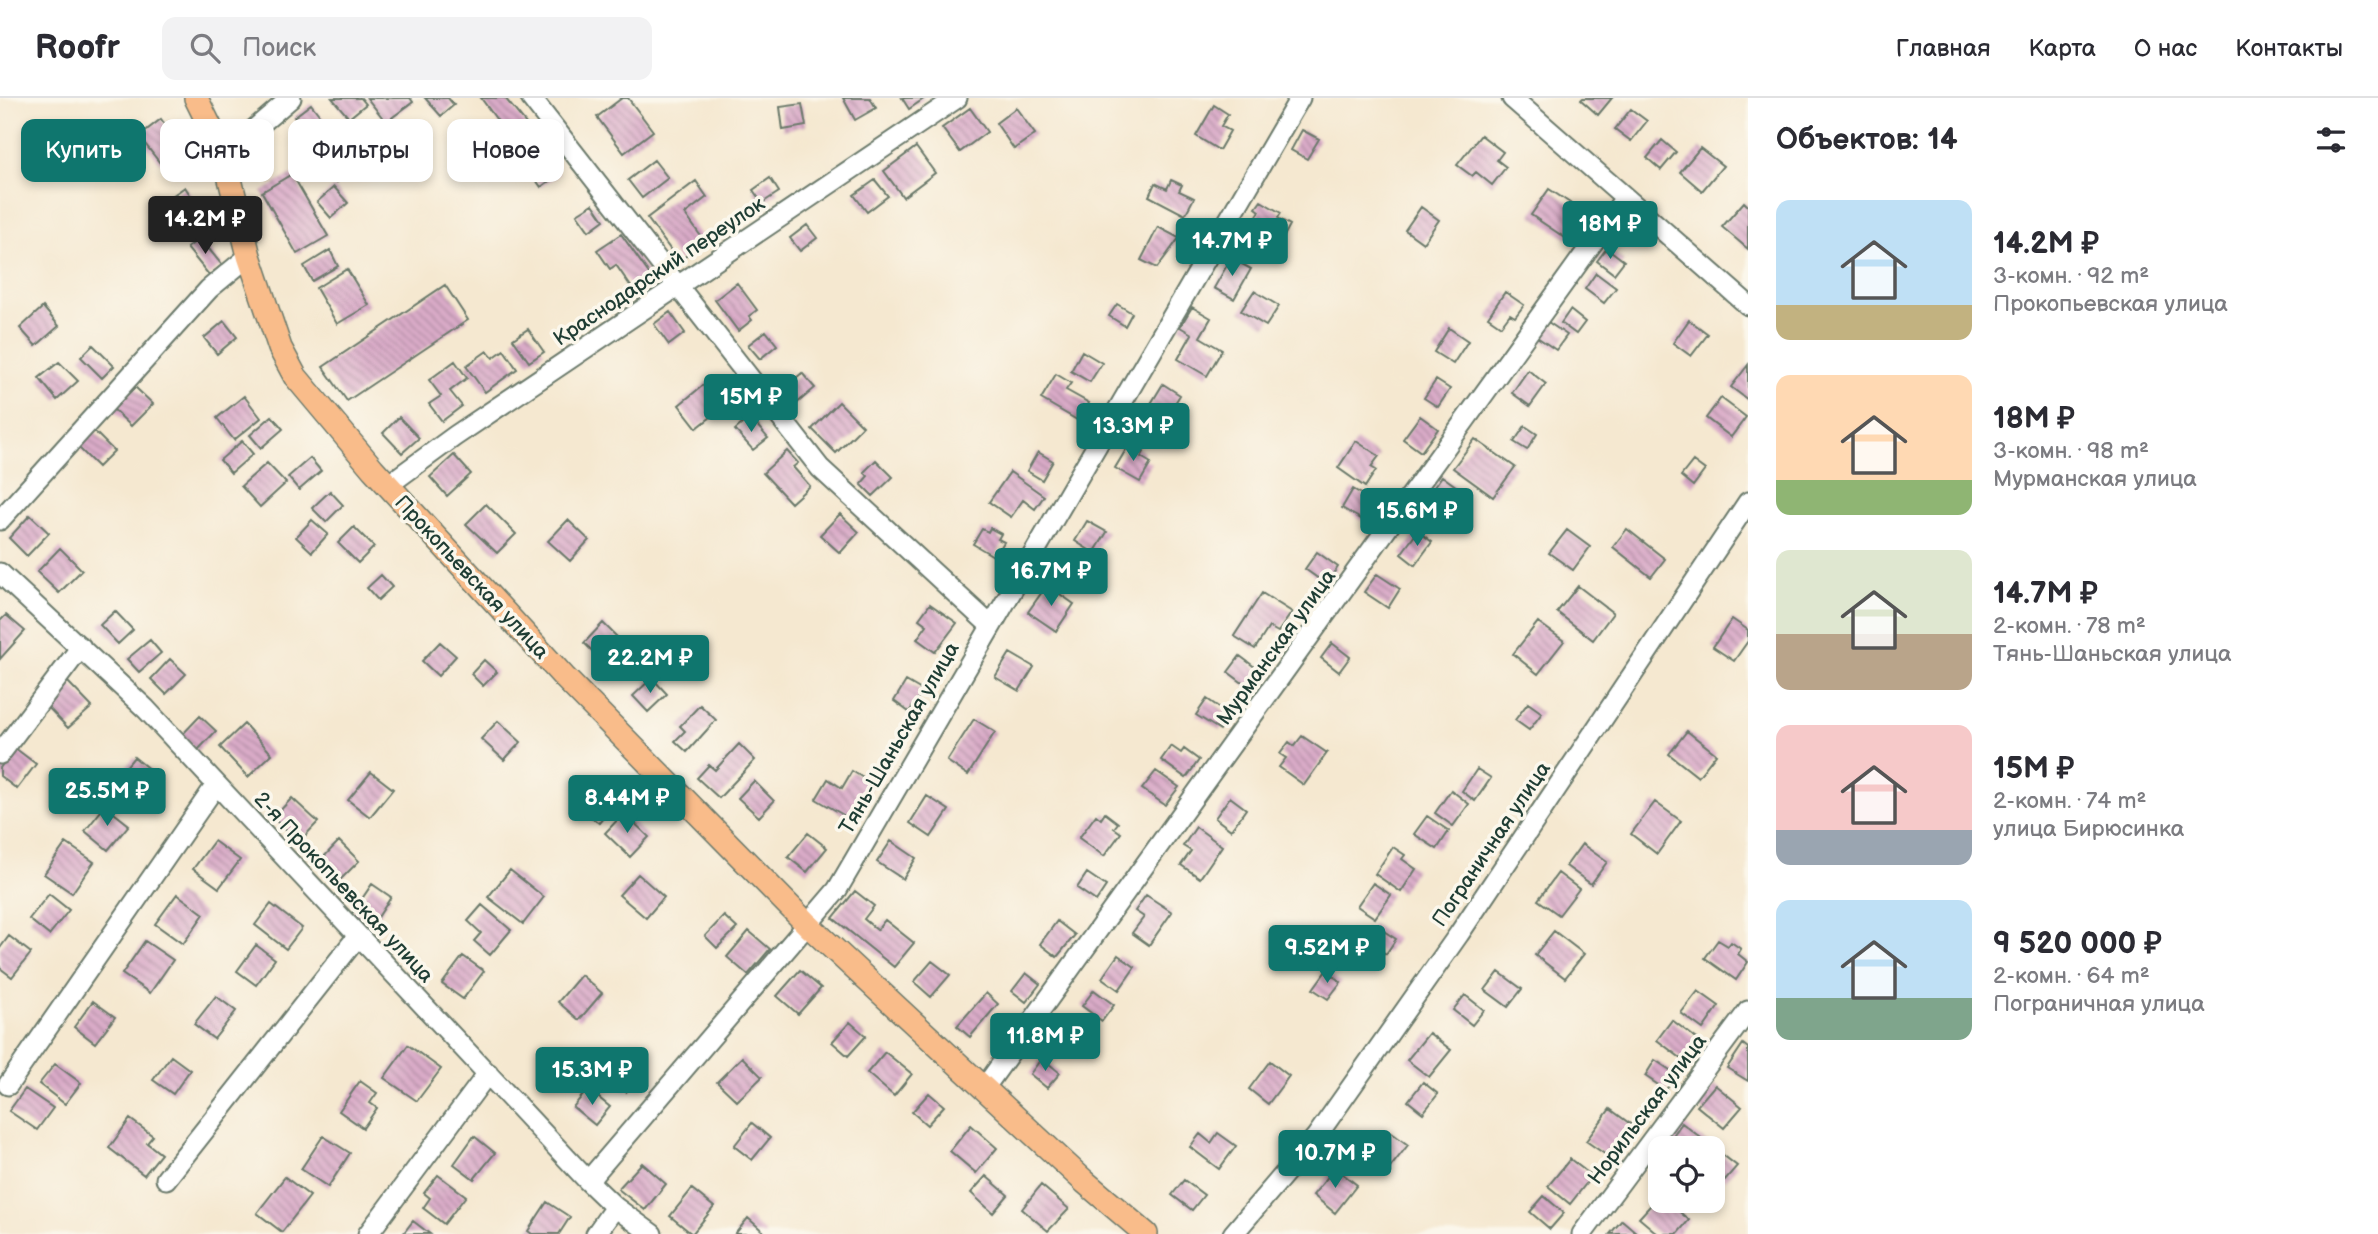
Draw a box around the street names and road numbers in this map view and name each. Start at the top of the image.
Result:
street label: Краснодарский переулок [549,191,770,352]
street label: Прокопьевская улица [389,490,554,665]
street label: Мурманская улица [1212,564,1342,730]
street label: Тянь-Шаньская улица [834,637,965,839]
street label: Пограничная улица [1427,757,1556,931]
street label: 2-я Прокопьевская улица [249,787,439,988]
street label: Норильская улица [1583,1029,1712,1189]

